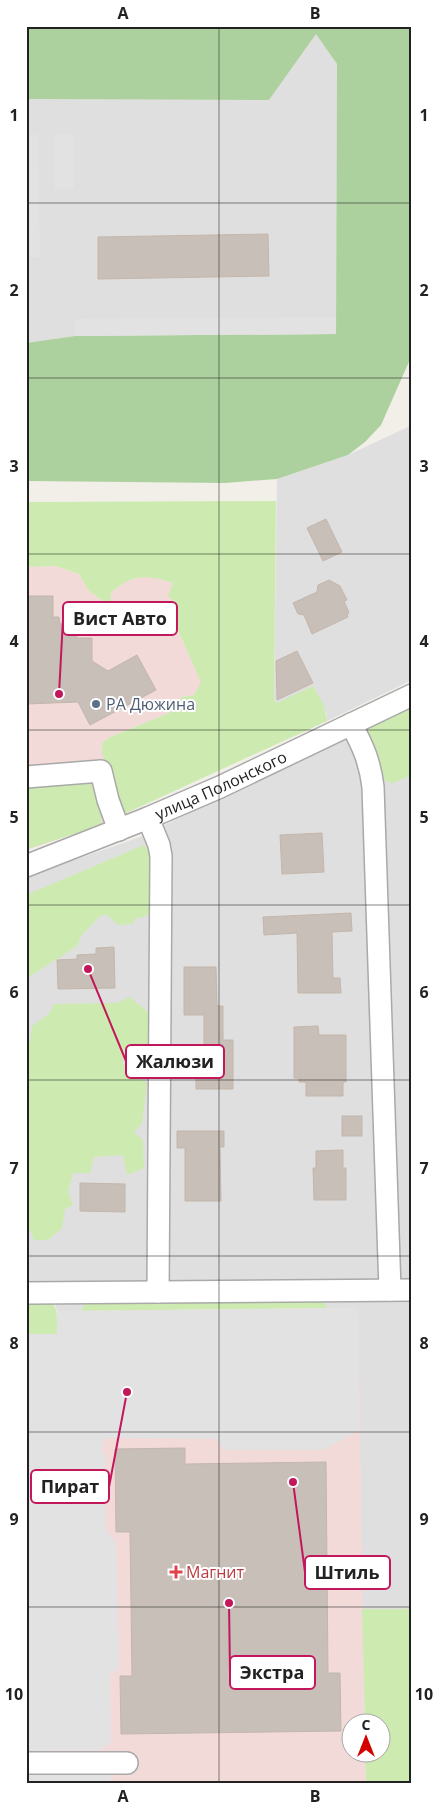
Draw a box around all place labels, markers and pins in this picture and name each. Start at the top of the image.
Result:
callout: Вист Авто [63,602,177,635]
place label: РА Дюжина [106,693,195,715]
marker: РА Дюжина [90,698,102,710]
callout: Жалюзи [126,1045,224,1078]
callout: Пират [31,1470,109,1503]
callout: Штиль [305,1556,390,1589]
place label: Магнит [186,1561,244,1583]
marker: Магнит [170,1566,182,1578]
callout: Экстра [230,1656,315,1689]

